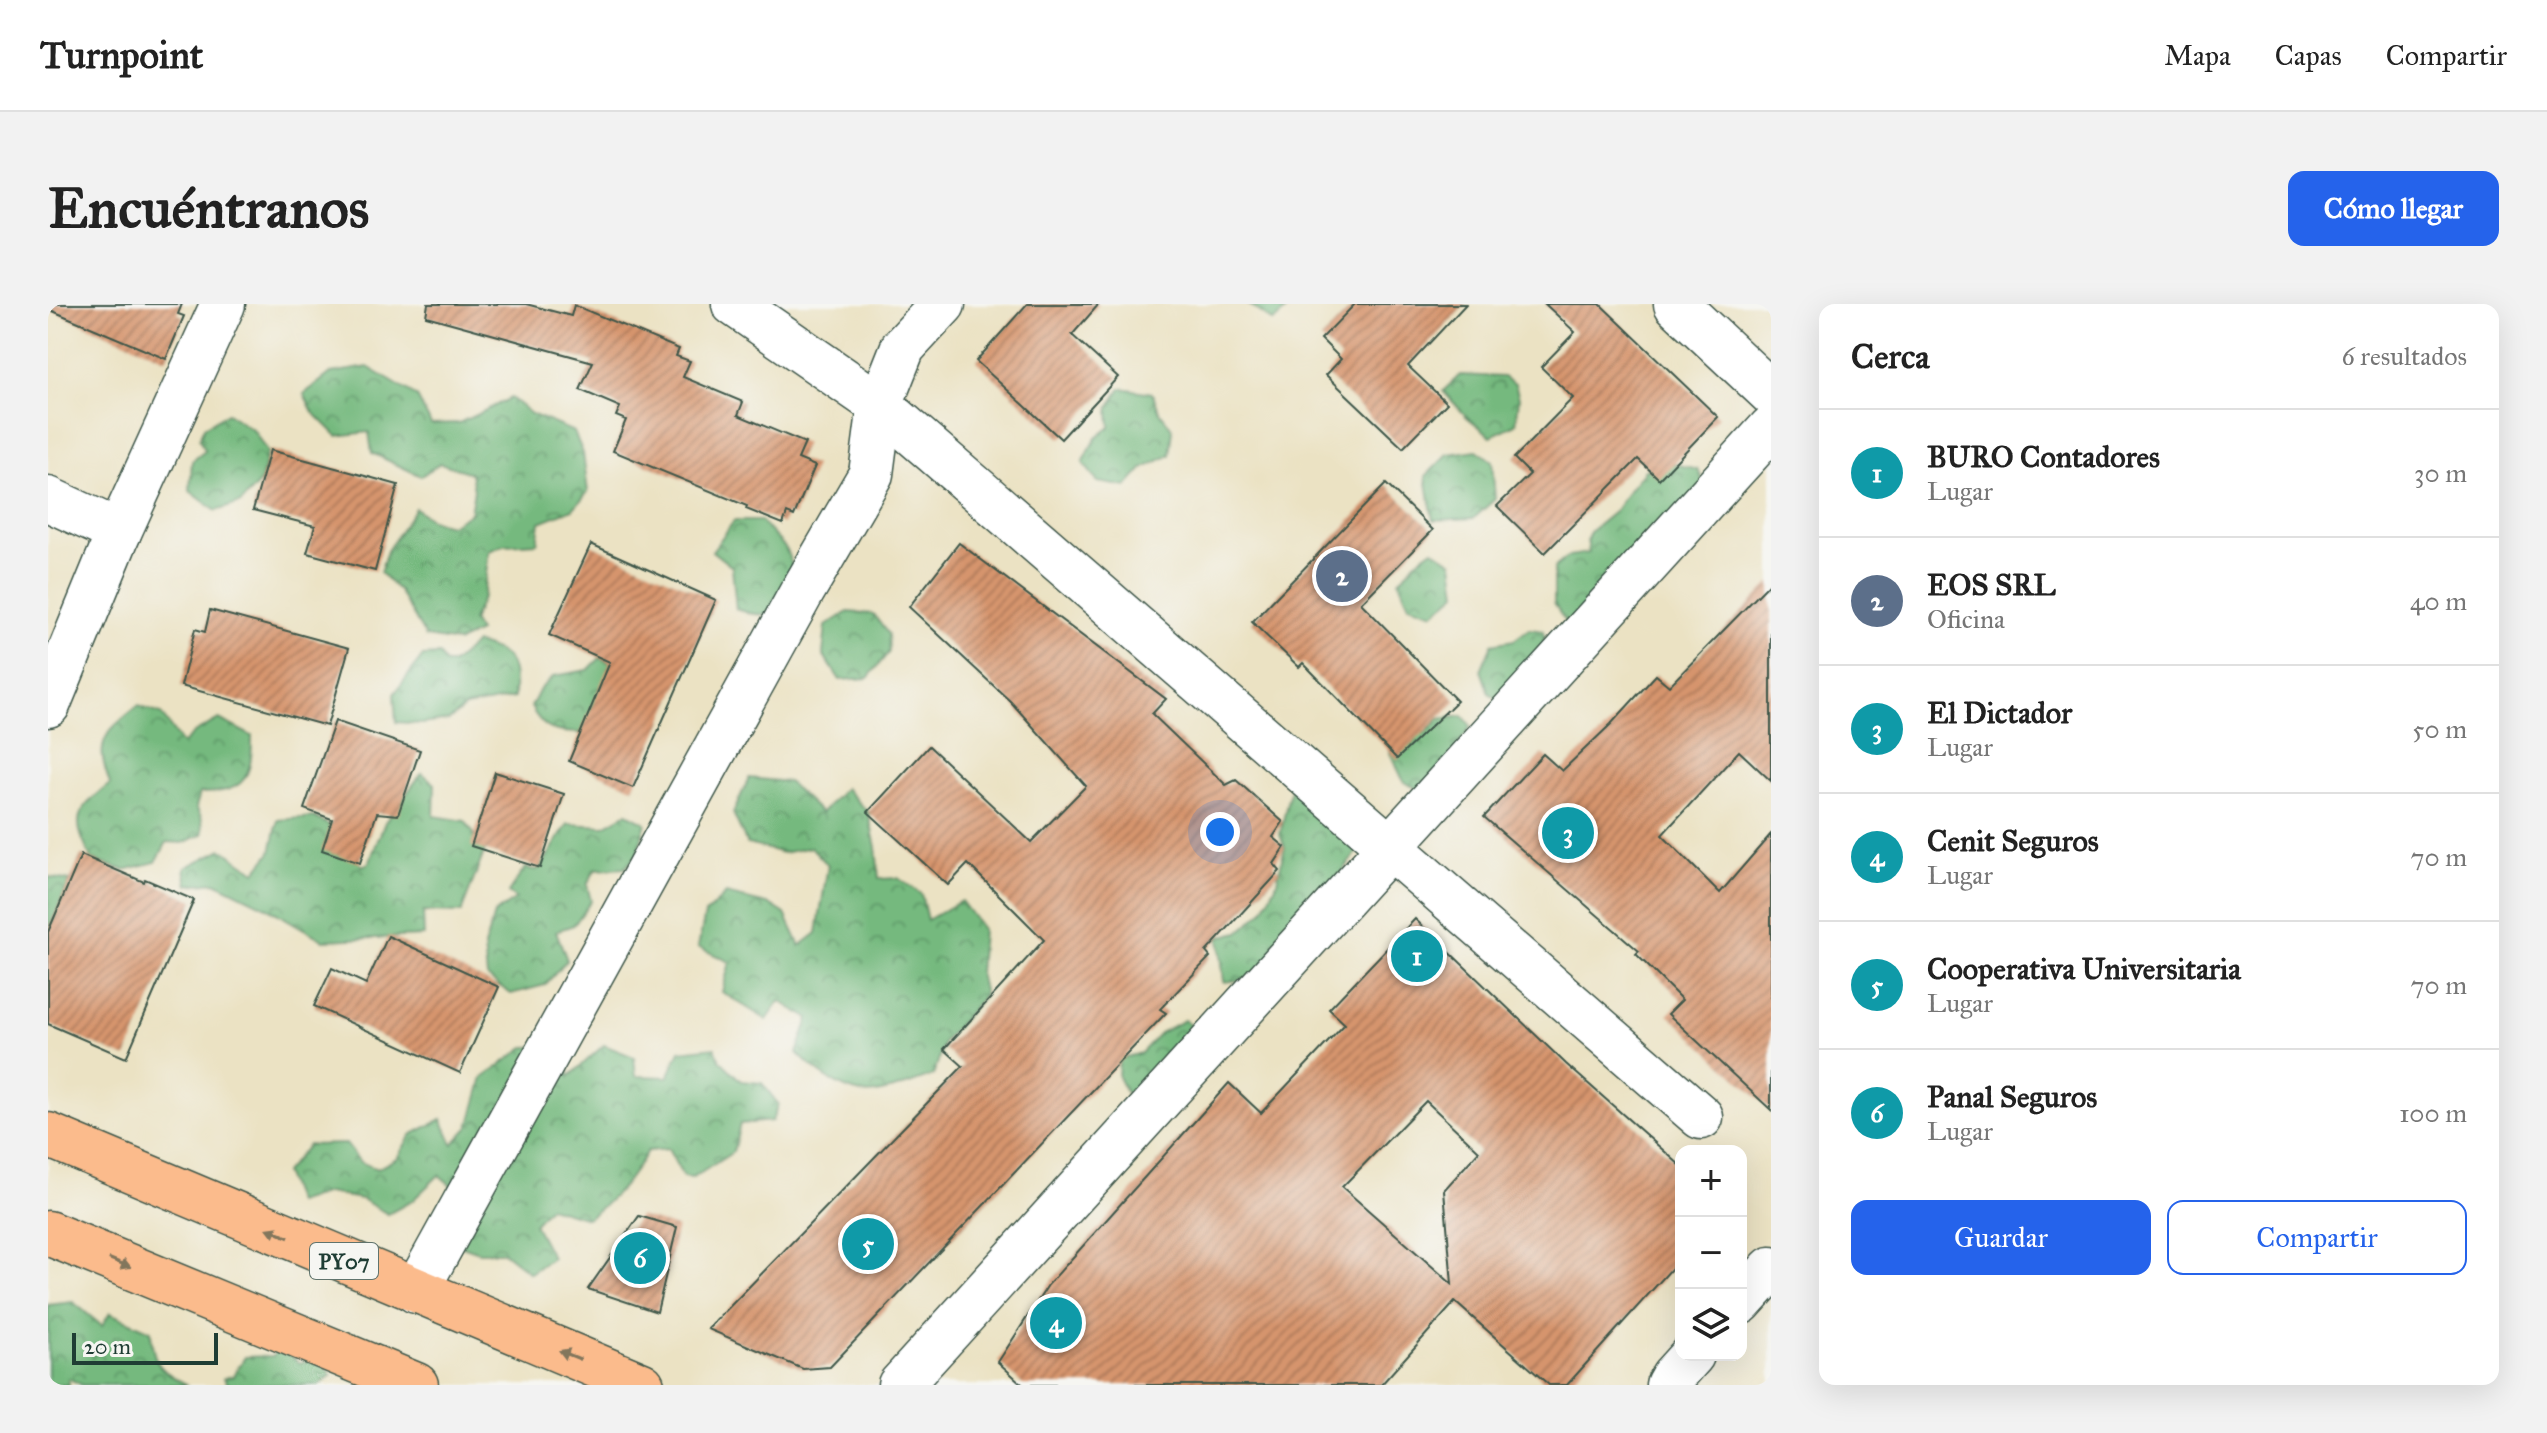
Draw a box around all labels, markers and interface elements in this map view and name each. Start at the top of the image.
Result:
text: Turnpoint [40,32,203,78]
text: Mapa [2164,38,2231,73]
text: Capas [2275,38,2342,73]
text: Compartir [2386,38,2507,73]
button: Cómo llegar [2288,171,2499,246]
text: Encuéntranos [48,174,369,242]
text: Cerca [1851,336,1930,377]
text: 6 resultados [2341,340,2467,372]
text: BURO Contadores [1927,439,2160,475]
text: 1 [1872,457,1882,489]
text: 30 m [2414,457,2467,489]
text: Lugar [1927,475,1993,507]
pin: 2 [1316,546,1368,606]
text: EOS SRL [1927,567,2056,603]
text: 2 [1871,585,1883,617]
text: 40 m [2410,585,2467,617]
text: Oficina [1927,603,2005,635]
text: El Dictador [1927,695,2072,731]
text: 3 [1872,713,1882,745]
text: 50 m [2412,713,2467,745]
text: Lugar [1927,731,1993,763]
pin: 3 [1542,803,1594,863]
your location [1200,812,1240,852]
text: Cenit Seguros [1927,823,2099,859]
text: 4 [1870,841,1884,873]
text: 70 m [2411,841,2467,873]
text: Lugar [1927,859,1993,891]
pin: 1 [1391,926,1443,986]
text: Cooperativa Universitaria [1927,951,2241,987]
text: 5 [1871,969,1883,1001]
text: 70 m [2411,969,2467,1001]
text: Lugar [1927,987,1993,1019]
text: Panal Seguros [1927,1079,2097,1115]
text: 6 [1870,1097,1884,1129]
text: 100 m [2399,1097,2467,1129]
text: Lugar [1927,1115,1993,1147]
map controls [1675,1145,1747,1361]
button: + [1675,1145,1747,1217]
button: Guardar [1851,1200,2151,1275]
button: Compartir [2167,1200,2467,1275]
pin: 5 [842,1214,894,1274]
button: − [1675,1217,1747,1289]
one-way arrow [266,1226,290,1239]
pin: 6 [614,1228,666,1288]
road number: PY07 [310,1243,378,1279]
one-way arrow [108,1257,132,1270]
button: layers [1675,1289,1747,1361]
pin: 4 [1030,1293,1082,1353]
scale bar [72,1329,218,1365]
text: 20 m [84,1333,131,1360]
one-way arrow [558,1349,581,1362]

